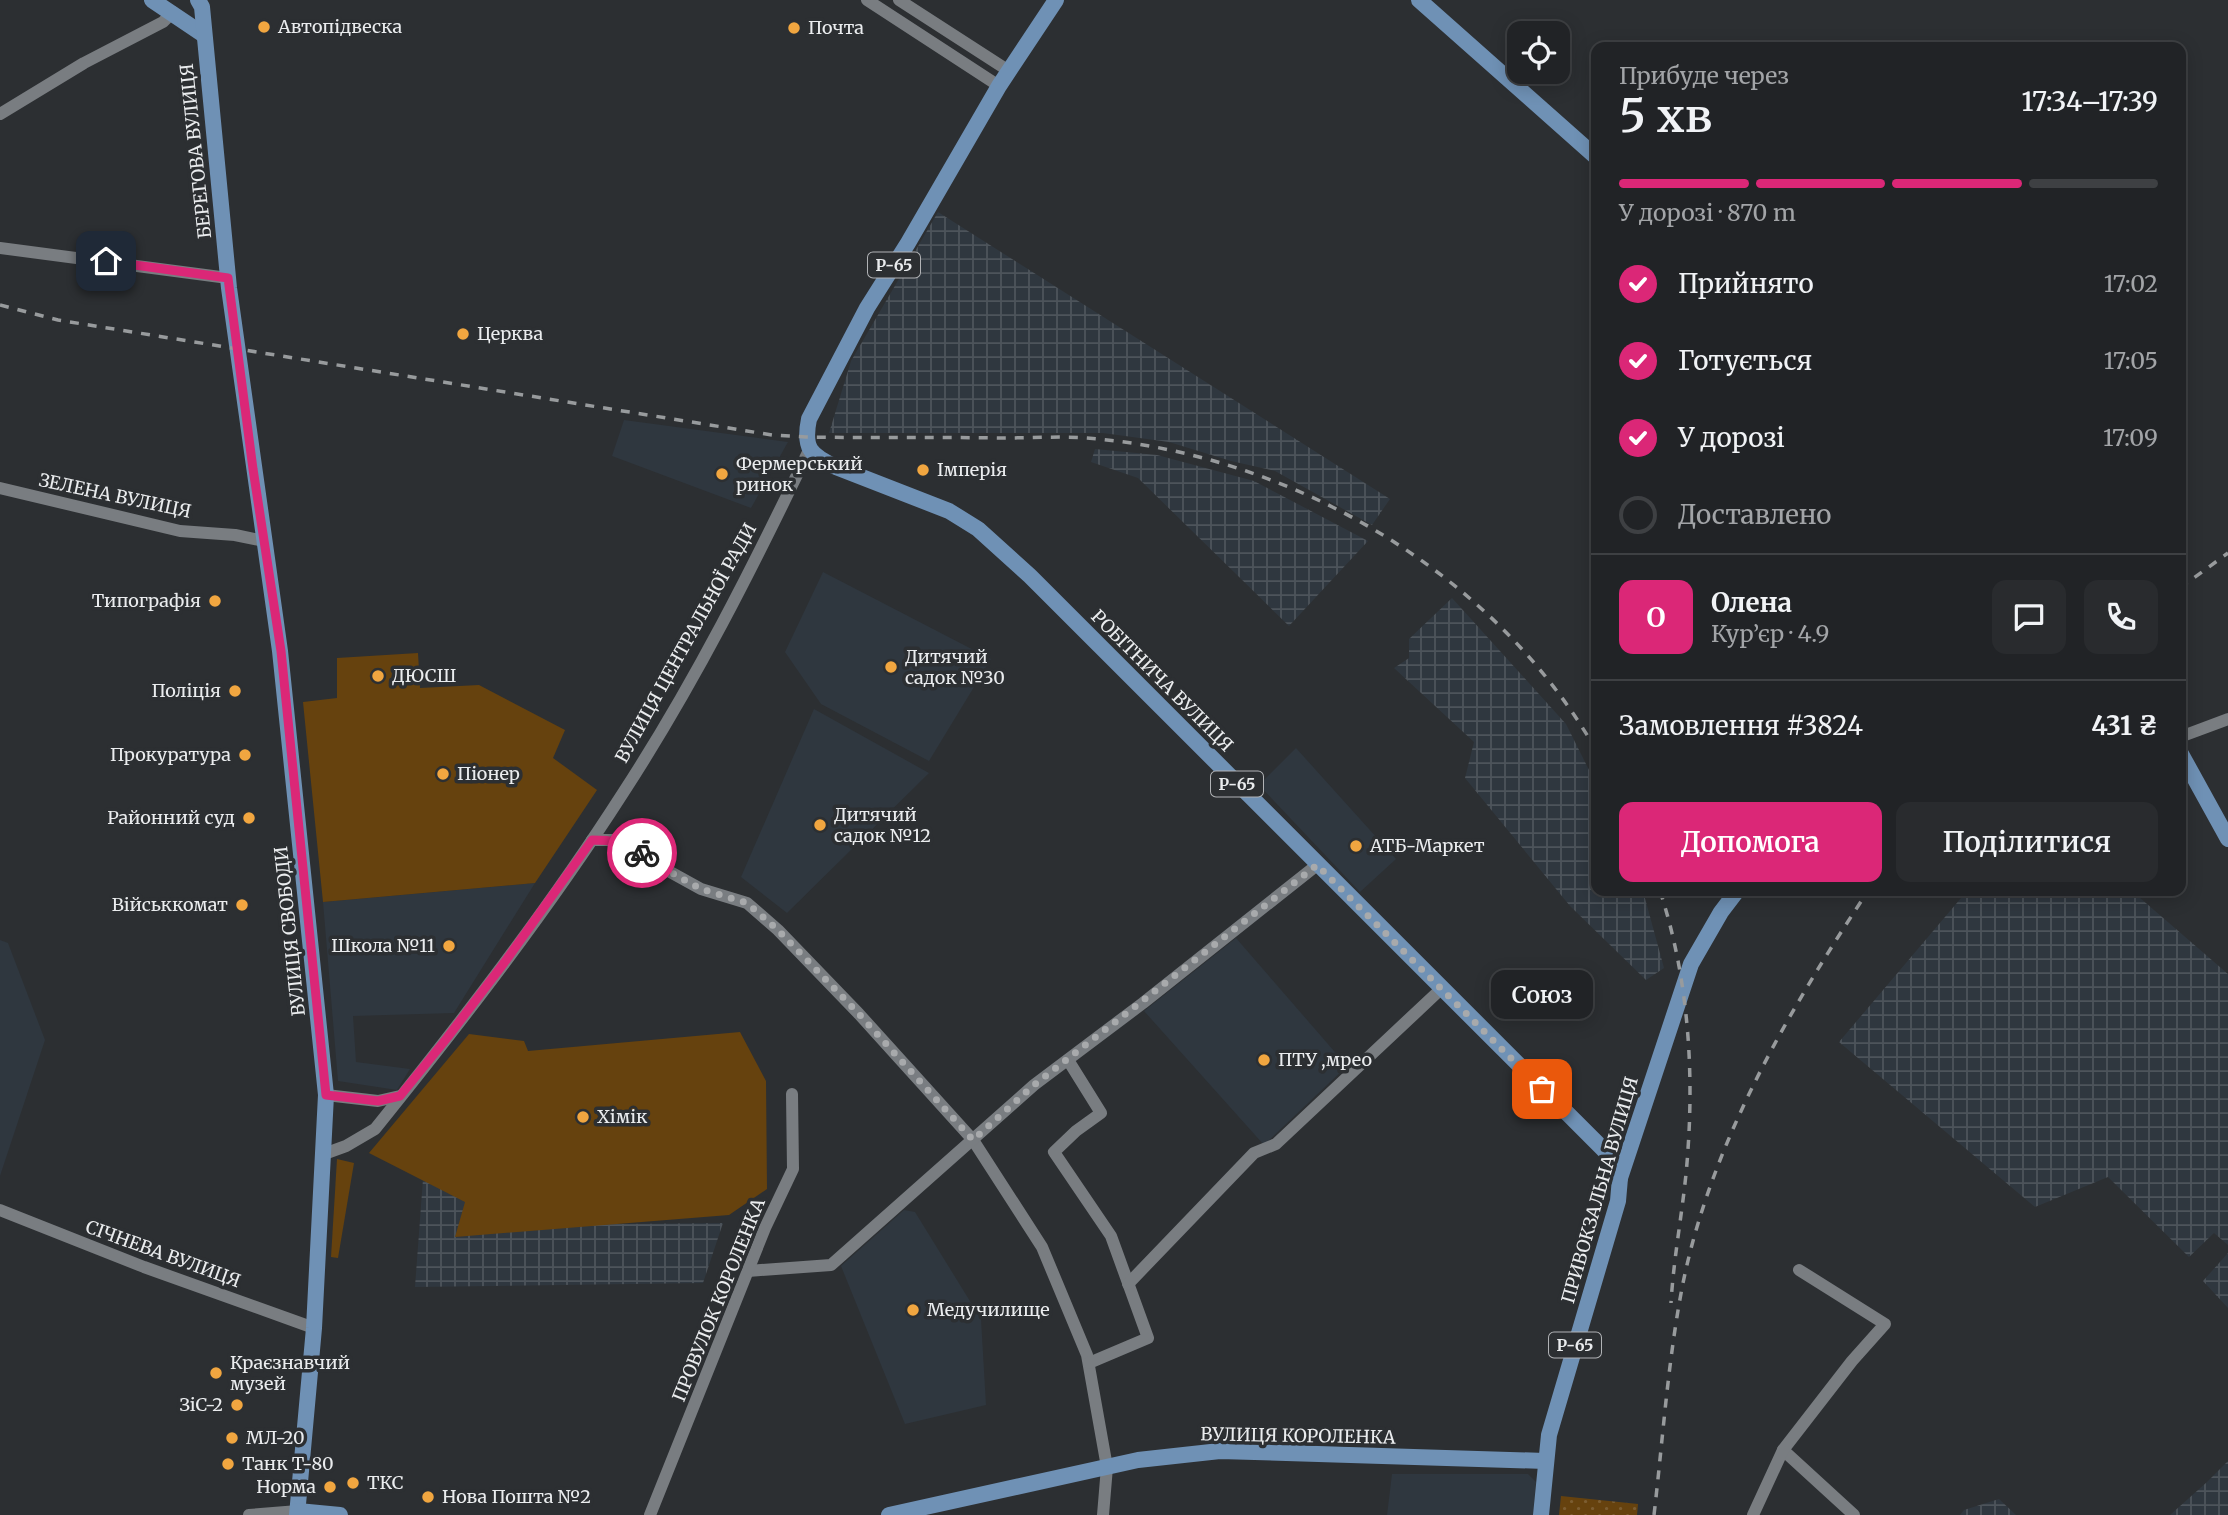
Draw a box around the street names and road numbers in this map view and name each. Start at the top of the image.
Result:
street label: БЕРЕГОВА ВУЛИЦЯ [175,62,216,240]
road number: Р-65 [868,252,920,278]
street label: ЗЕЛЕНА ВУЛИЦЯ [37,468,193,523]
street label: ВУЛИЦЯ ЦЕНТРАЛЬНОЇ РАДИ [610,519,761,767]
street label: РОБІТНИЧА ВУЛИЦЯ [1086,605,1238,757]
road number: Р-65 [1211,772,1263,796]
street label: ВУЛИЦЯ СВОБОДИ [269,845,310,1017]
street label: ПРИВОКЗАЛЬНА ВУЛИЦЯ [1556,1074,1643,1306]
street label: ПРОВУЛОК КОРОЛЕНКА [667,1194,770,1405]
street label: СІЧНЕВА ВУЛИЦЯ [82,1215,244,1292]
road number: Р-65 [1549,1332,1601,1358]
street label: ВУЛИЦЯ КОРОЛЕНКА [1200,1422,1396,1449]

